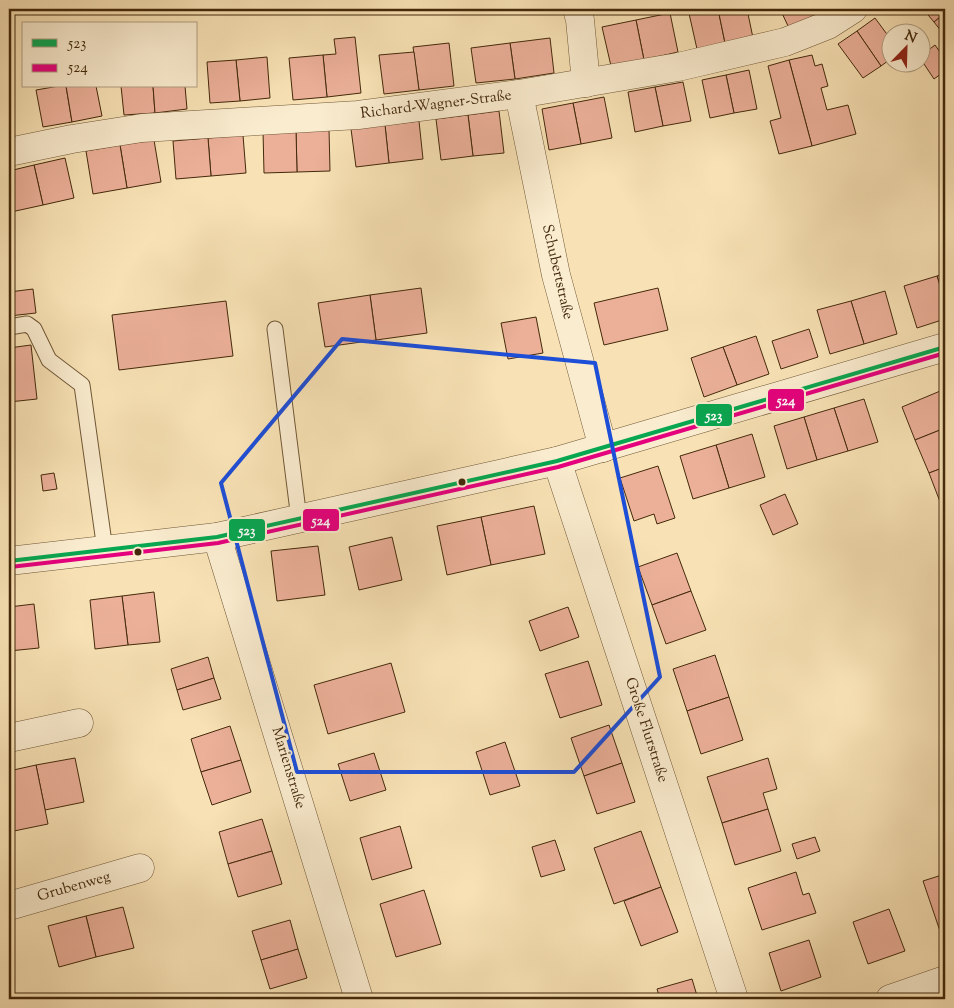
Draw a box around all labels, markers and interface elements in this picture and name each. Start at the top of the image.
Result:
legend [22,22,198,88]
north arrow [882,22,932,72]
text: N [901,26,919,49]
text: 523 [67,34,86,55]
text: 524 [67,58,88,79]
street label: Richard-Wagner-Straße [359,85,513,125]
street label: Schubertstraße [536,222,578,322]
line badge: 524 [767,388,805,412]
text: 524 [776,392,795,412]
line badge: 523 [695,403,733,427]
text: 523 [705,407,723,427]
unlabelled marker [457,477,467,487]
line badge: 524 [302,508,340,532]
text: 524 [311,512,330,532]
line badge: 523 [228,518,266,542]
text: 523 [238,522,256,542]
unlabelled marker [133,547,143,557]
street label: Große Flurstraße [619,675,673,785]
street label: Marienstraße [266,724,310,812]
street label: Grubenweg [35,867,113,907]

